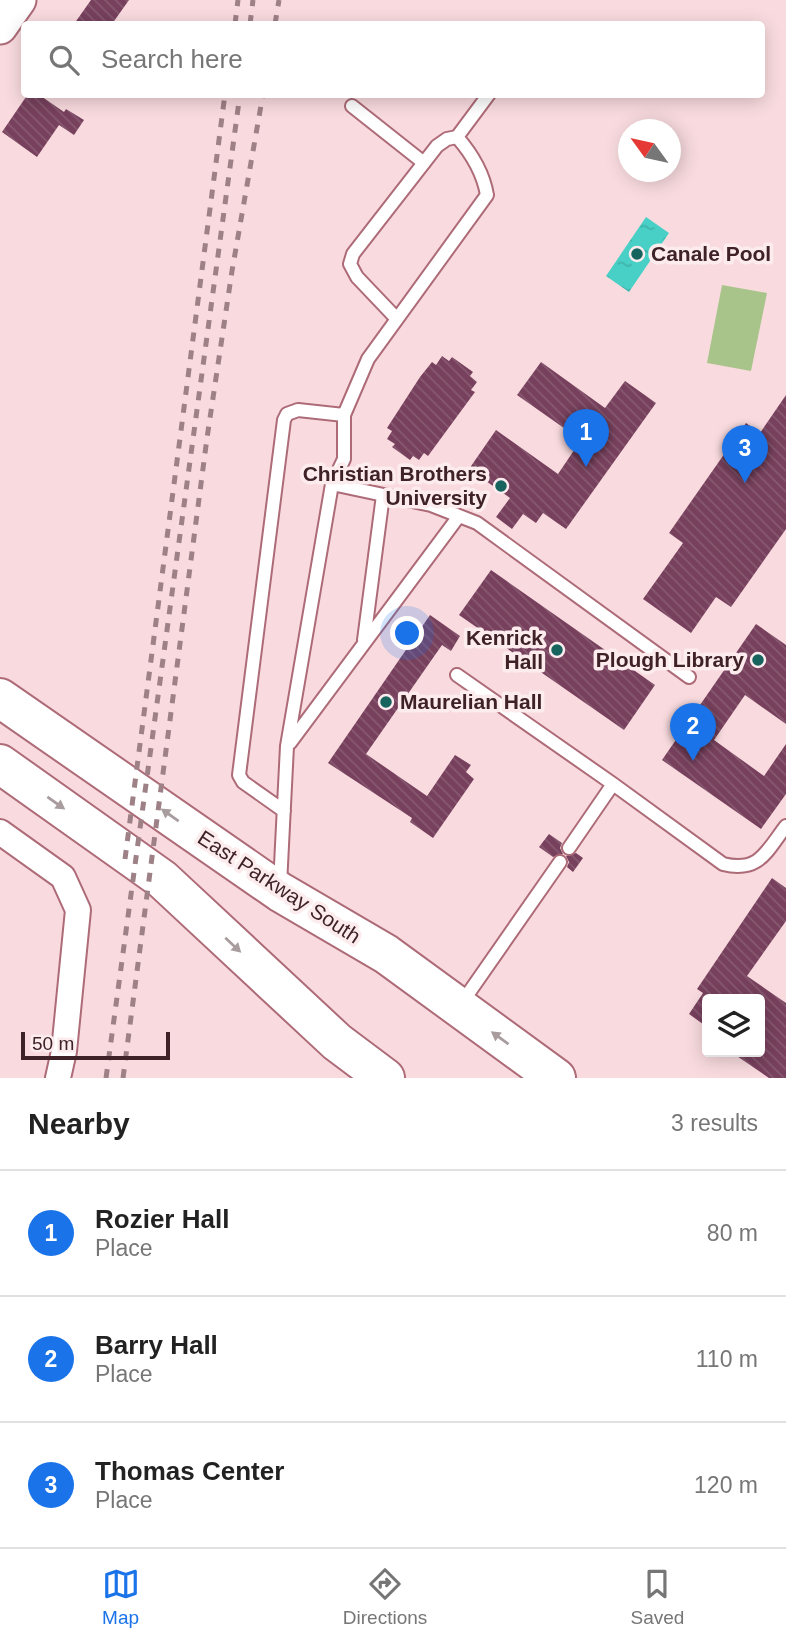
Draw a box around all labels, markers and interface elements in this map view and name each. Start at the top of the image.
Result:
search box [21,21,765,98]
icon: search [45,41,83,79]
text: Search here [101,44,243,74]
north arrow [618,119,681,182]
place label: Canale Pool [651,242,771,265]
marker: Canale Pool [629,246,645,262]
pin: 1 [563,409,609,467]
pin: 3 [722,425,768,483]
place label: Christian Brothers University [303,462,487,509]
marker: Christian Brothers University [493,478,509,494]
your location [390,616,424,650]
place label: Kenrick Hall [466,626,543,673]
marker: Kenrick Hall [549,642,565,658]
place label: Plough Library [596,648,744,671]
marker: Plough Library [750,652,766,668]
place label: Maurelian Hall [400,690,542,713]
marker: Maurelian Hall [378,694,394,710]
pin: 2 [670,703,716,761]
one-way arrow [47,796,65,810]
one-way arrow [160,809,179,822]
street label: East Parkway South [194,825,365,948]
one-way arrow [224,937,241,953]
map controls [702,994,765,1057]
button: layers [702,994,765,1057]
scale bar [21,1029,170,1061]
one-way arrow [491,1031,509,1045]
text: 50 m [32,1033,74,1054]
text: Nearby [28,1107,130,1140]
text: 3 results [671,1110,758,1136]
text: Rozier Hall [95,1204,229,1234]
text: 1 [45,1220,57,1246]
text: 80 m [707,1220,758,1246]
text: Place [95,1235,153,1261]
text: Barry Hall [95,1330,218,1360]
text: 2 [45,1346,57,1372]
text: 110 m [696,1346,758,1372]
text: Place [95,1361,153,1387]
text: Thomas Center [95,1456,284,1486]
text: 3 [45,1472,57,1498]
text: 120 m [694,1472,758,1498]
text: Place [95,1487,153,1513]
tab: Map [102,1565,140,1629]
tab: Directions [343,1565,427,1629]
tab: Saved [630,1565,684,1629]

